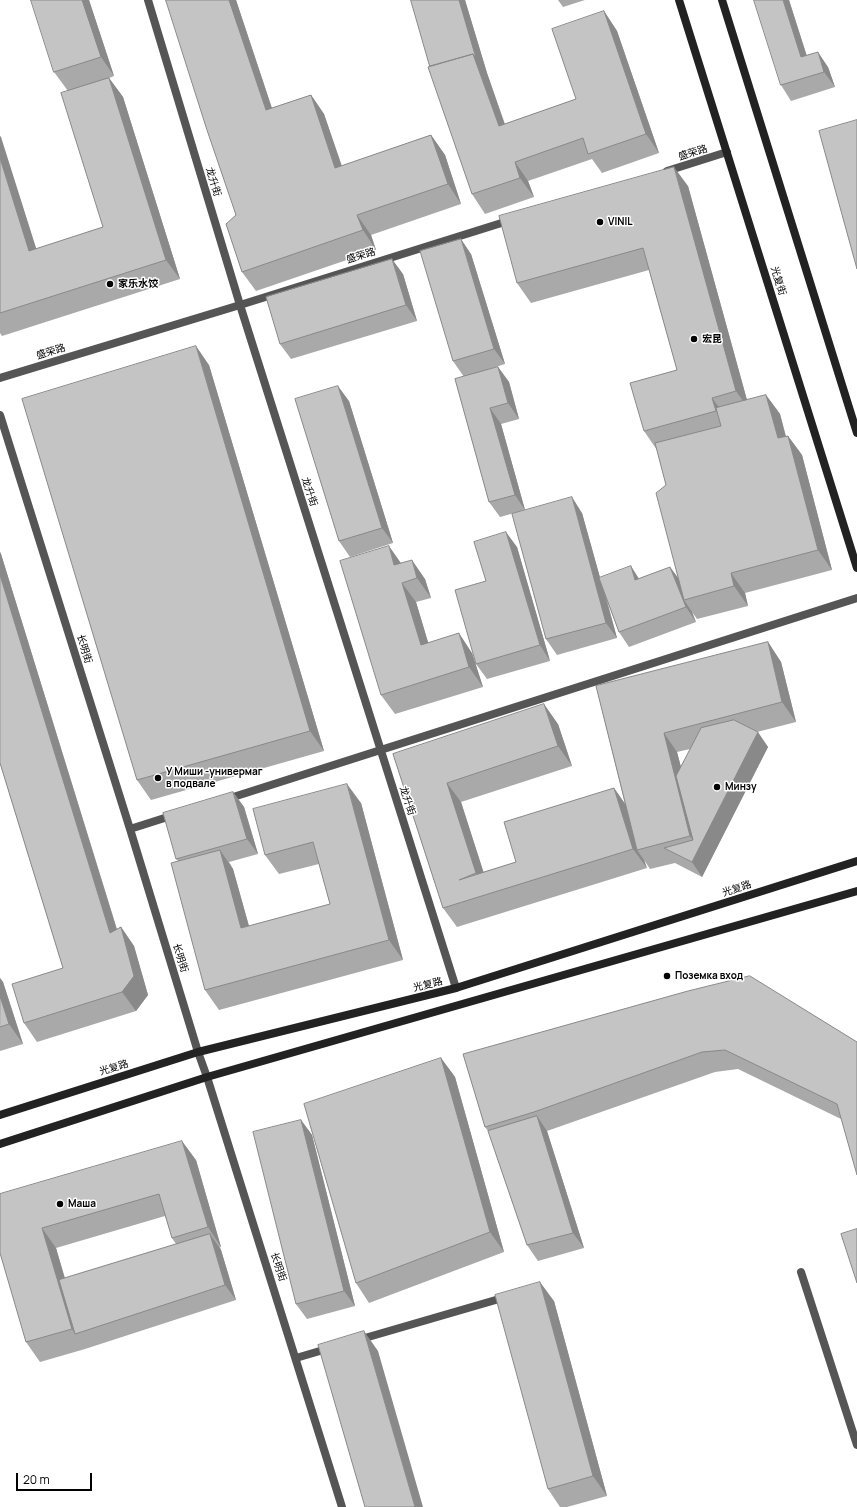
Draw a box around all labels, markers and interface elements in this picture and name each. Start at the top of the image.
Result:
street label: 盛荣路 [677,143,709,163]
street label: 龙升街 [203,166,223,198]
place label: VINIL [608,216,633,228]
marker: VINIL [595,217,605,227]
street label: 盛荣路 [345,246,377,266]
street label: 光复街 [768,265,788,297]
place label: 家乐水饺 [118,278,158,290]
marker: 家乐水饺 [105,279,115,289]
place label: 宏昆 [702,333,722,345]
marker: 宏昆 [689,334,699,344]
street label: 盛荣路 [35,342,67,362]
street label: 龙升街 [299,476,319,508]
street label: 长明街 [74,633,94,665]
place label: У Миши -универмаг в подвале [166,766,263,790]
marker: У Миши -универмаг в подвале [153,773,163,783]
place label: Минзу [725,781,757,793]
marker: Минзу [712,782,722,792]
street label: 龙升街 [397,785,417,817]
street label: 光复路 [721,879,753,899]
street label: 长明街 [170,942,190,974]
place label: Поземка вход [675,970,743,982]
marker: Поземка вход [662,971,672,981]
street label: 光复路 [412,976,444,994]
street label: 光复路 [98,1058,130,1078]
place label: Маша [68,1198,96,1210]
marker: Маша [55,1199,65,1209]
street label: 长明街 [268,1251,288,1283]
scale bar [18,1465,94,1491]
text: 20 m [23,1471,50,1488]

